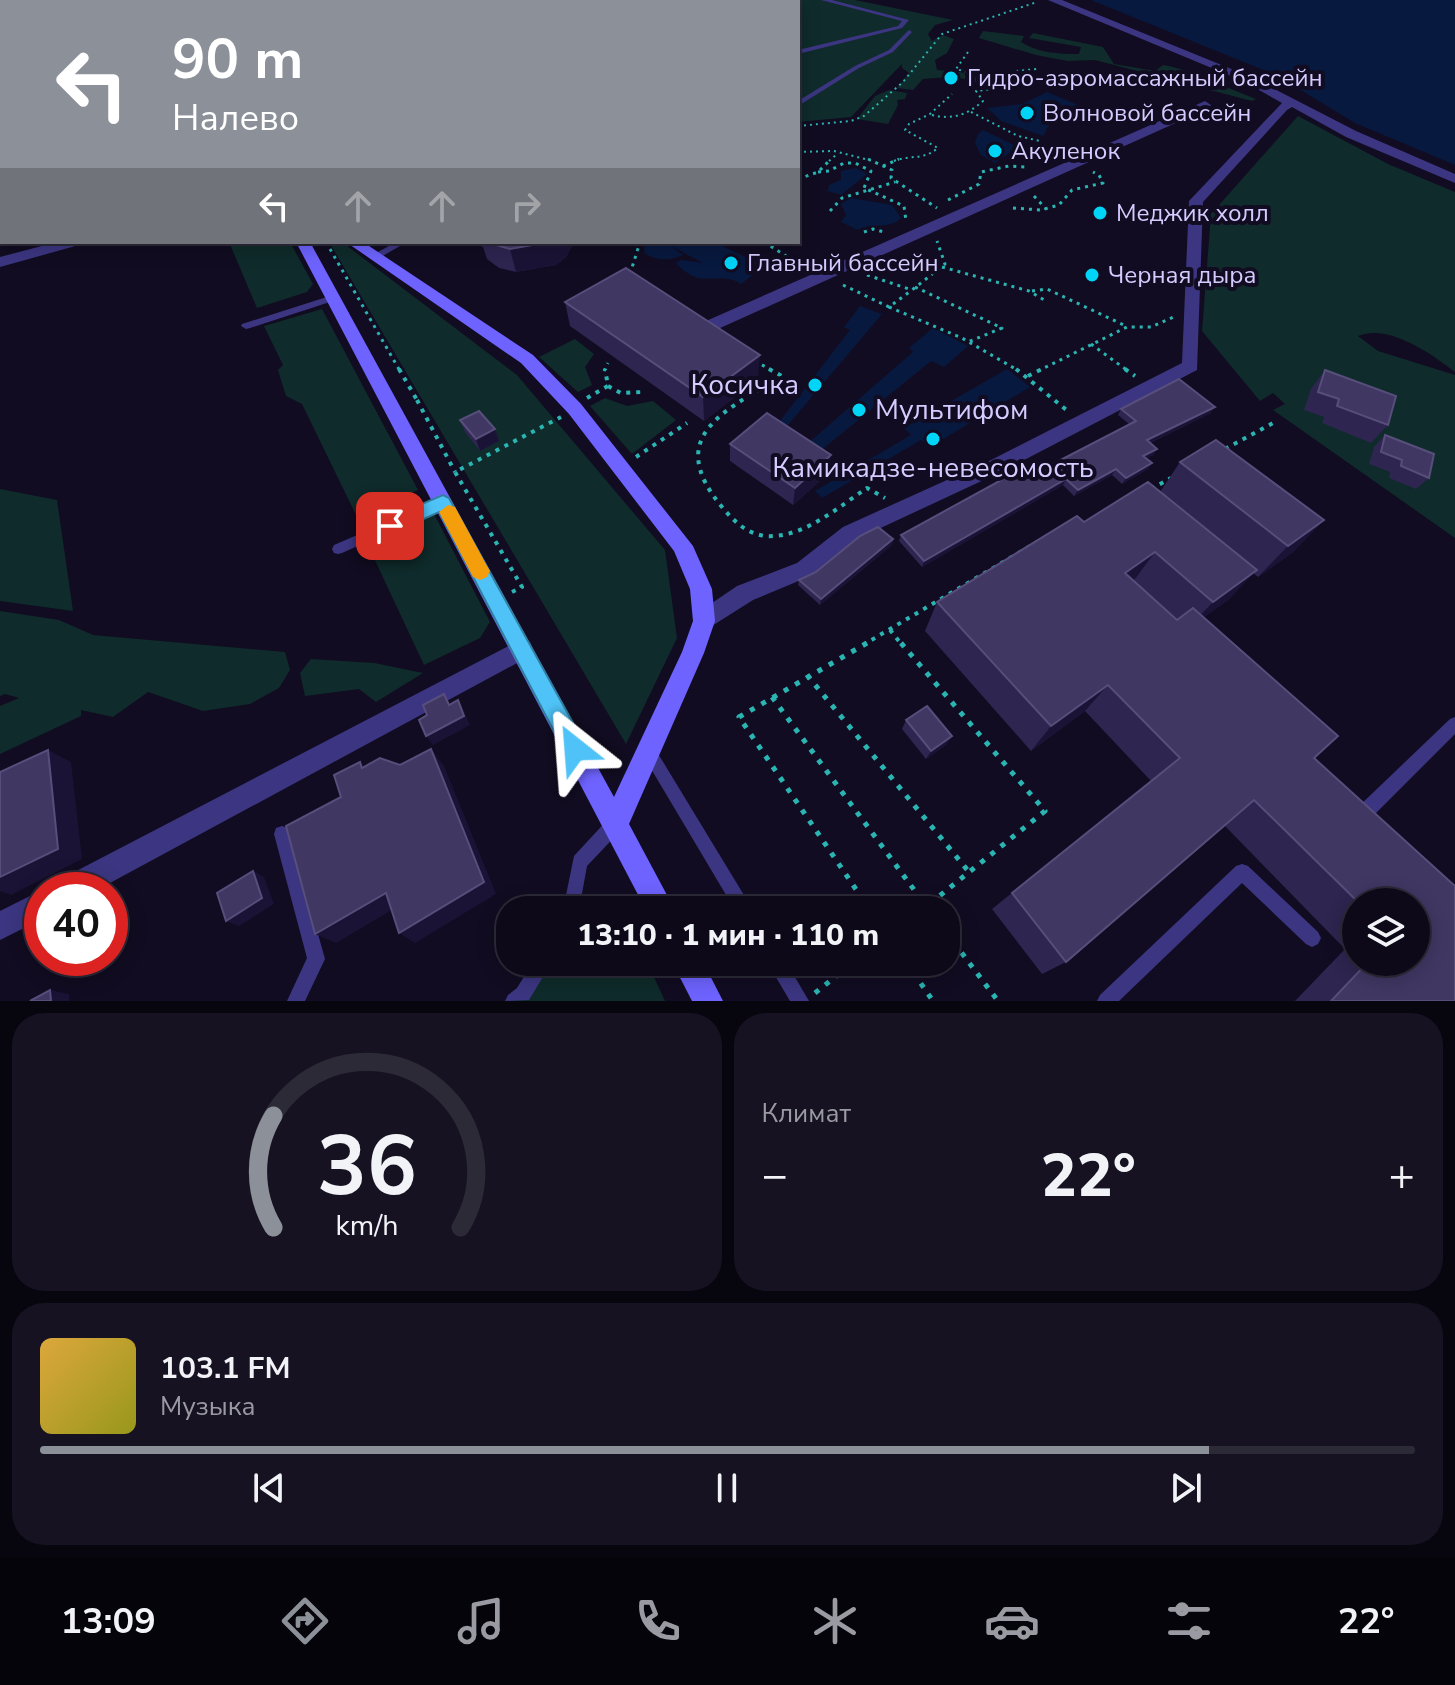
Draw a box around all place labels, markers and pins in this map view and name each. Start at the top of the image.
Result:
place label: Гидро-аэромассажный бассейн [967,62,1323,94]
marker: Гидро-аэромассажный бассейн [942,69,960,87]
place label: Волновой бассейн [1043,97,1251,129]
marker: Волновой бассейн [1018,104,1036,122]
place label: Акуленок [1011,135,1120,167]
marker: Акуленок [986,142,1004,160]
place label: Меджик холл [1116,197,1269,229]
marker: Меджик холл [1091,204,1109,222]
place label: Главный бассейн [747,247,939,279]
marker: Главный бассейн [722,254,740,272]
place label: Черная дыра [1108,259,1257,291]
marker: Черная дыра [1083,266,1101,284]
place label: Косичка [691,366,799,404]
marker: Косичка [806,376,824,394]
place label: Мультифом [875,391,1028,429]
marker: Мультифом [850,401,868,419]
marker: Камикадзе-невесомость [924,430,942,448]
place label: Камикадзе-невесомость [772,449,1094,487]
pin [356,492,424,560]

